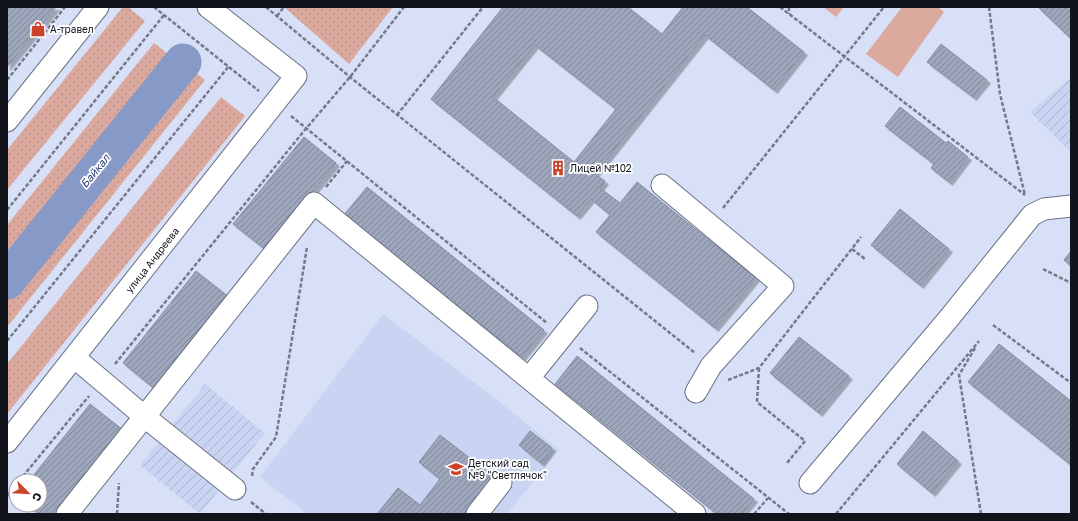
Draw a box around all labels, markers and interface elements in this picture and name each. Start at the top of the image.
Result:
shop icon: А-травел [29,20,47,38]
place label: А-травел [50,23,94,35]
water label: Байкал [77,150,113,190]
building icon: Лицей №102 [549,159,567,177]
place label: Лицей №102 [570,162,632,174]
street label: улица Андреева [123,225,181,295]
place label: Детский сад №9 "Светлячок" [468,457,547,481]
school or university icon: Детский сад №9 "Светлячок" [447,460,465,478]
north arrow [8,473,48,513]
text: С [30,491,45,504]

